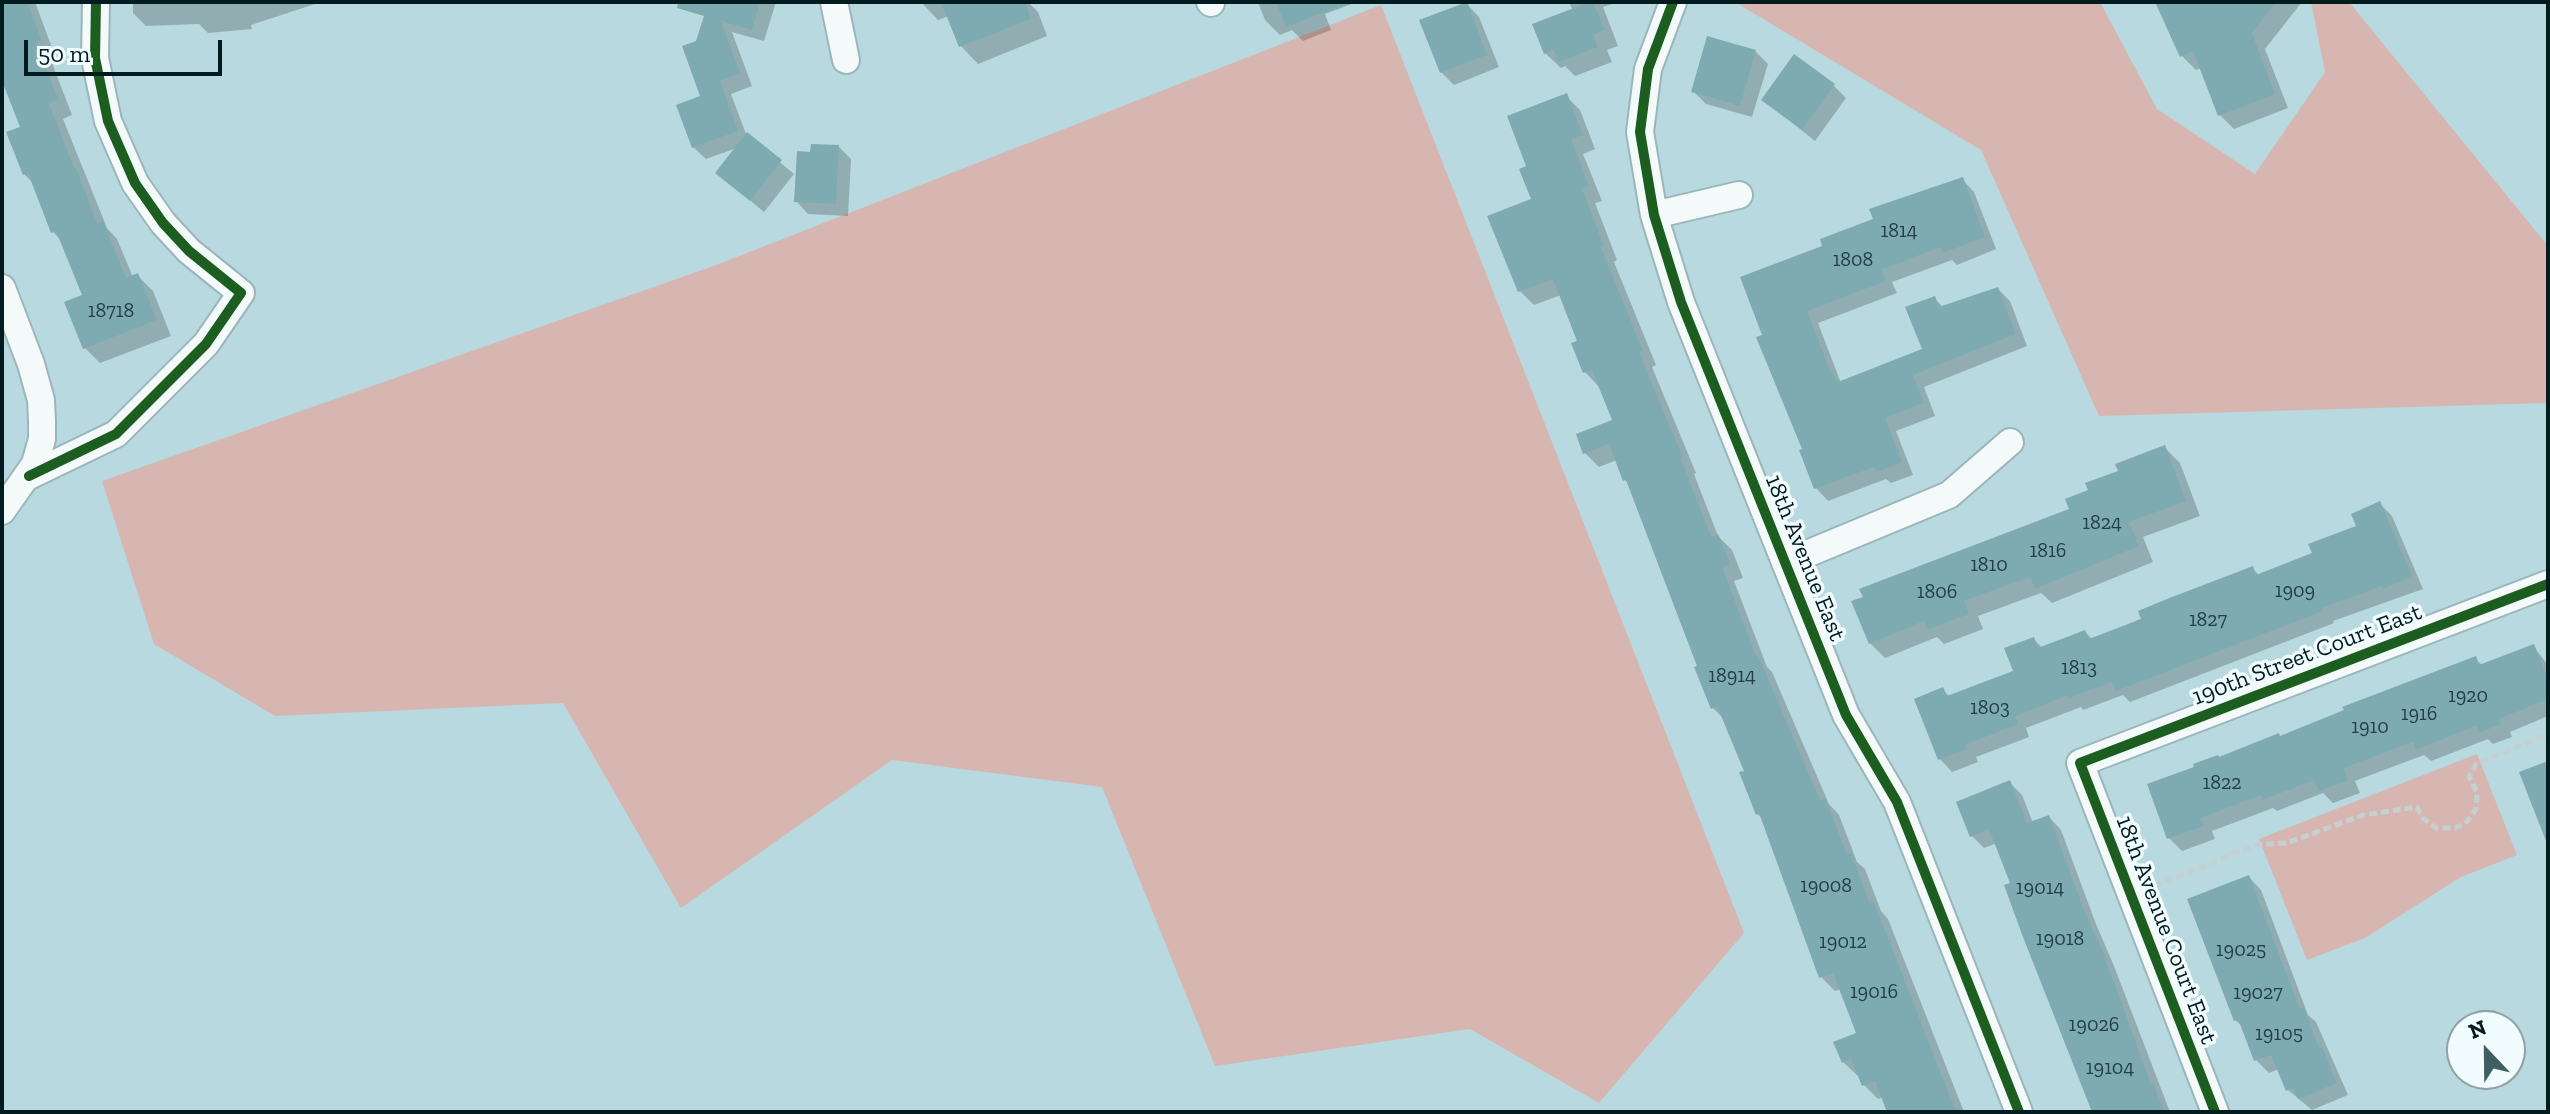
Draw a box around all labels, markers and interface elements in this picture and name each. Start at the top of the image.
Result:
scale bar [28,24,226,74]
text: 50 m [38,39,90,68]
house number: 1814 [1881,219,1917,243]
house number: 1808 [1833,248,1873,272]
house number: 18718 [88,299,134,323]
street label: 18th Avenue East [1759,471,1851,645]
house number: 1824 [2082,511,2122,535]
house number: 1816 [2030,539,2066,563]
house number: 1810 [1970,553,2008,577]
house number: 1909 [2275,579,2315,603]
house number: 1806 [1917,580,1957,604]
street label: 190th Street Court East [2188,598,2426,712]
house number: 1827 [2189,608,2227,632]
house number: 1813 [2061,656,2097,680]
house number: 18914 [1708,664,1756,688]
house number: 1920 [2448,684,2488,708]
house number: 1803 [1970,696,2010,720]
house number: 1916 [2401,702,2437,726]
house number: 1910 [2351,715,2389,739]
house number: 1822 [2202,771,2242,795]
street label: 18th Avenue Court East [2109,812,2223,1048]
house number: 19008 [1800,874,1852,898]
house number: 19014 [2016,876,2064,900]
house number: 19018 [2036,927,2084,951]
house number: 19012 [1819,930,1867,954]
house number: 19025 [2216,938,2266,962]
house number: 19016 [1850,980,1898,1004]
house number: 19027 [2233,981,2283,1005]
north arrow [2446,1010,2526,1090]
house number: 19026 [2069,1013,2119,1037]
text: N [2465,1013,2490,1045]
house number: 19105 [2255,1022,2303,1046]
house number: 19104 [2086,1056,2134,1080]

